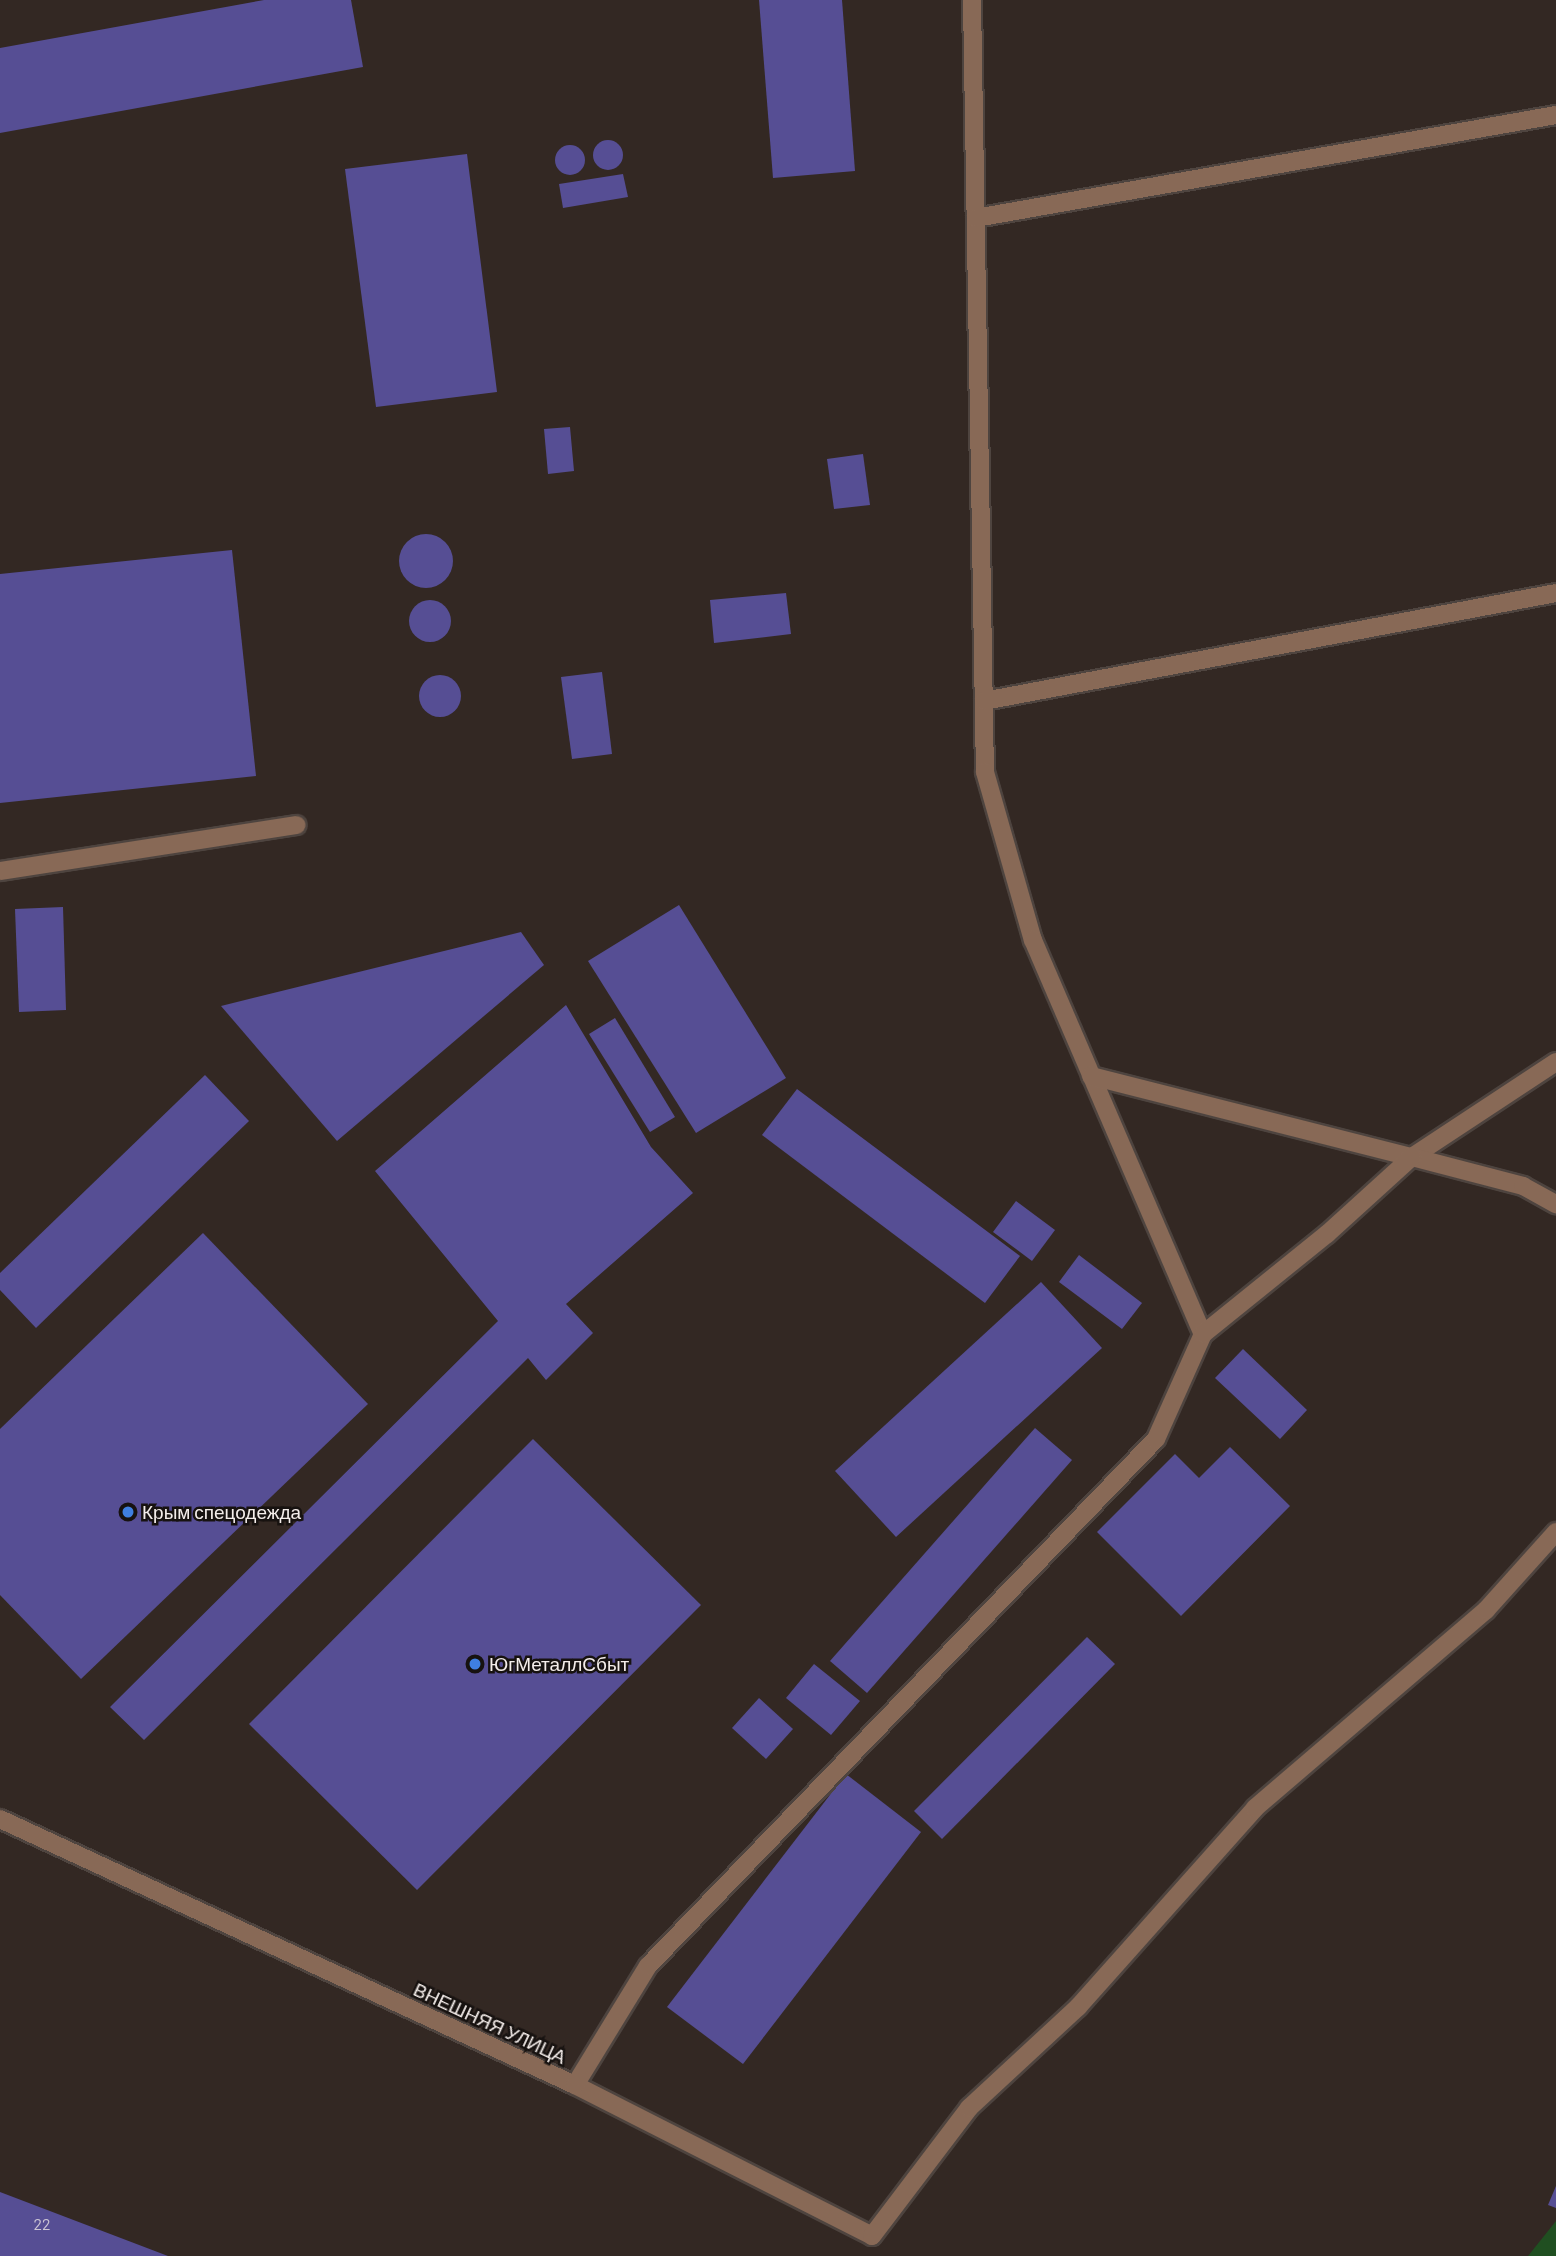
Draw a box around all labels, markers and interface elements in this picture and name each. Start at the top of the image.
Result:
place label: Крым спецодежда [142,1501,301,1523]
marker: Крым спецодежда [120,1504,136,1520]
place label: ЮгМеталлСбыт [489,1653,629,1675]
marker: ЮгМеталлСбыт [467,1656,483,1672]
street label: ВНЕШНЯЯ УЛИЦА [410,1978,570,2068]
house number: 22 [33,2214,51,2234]

